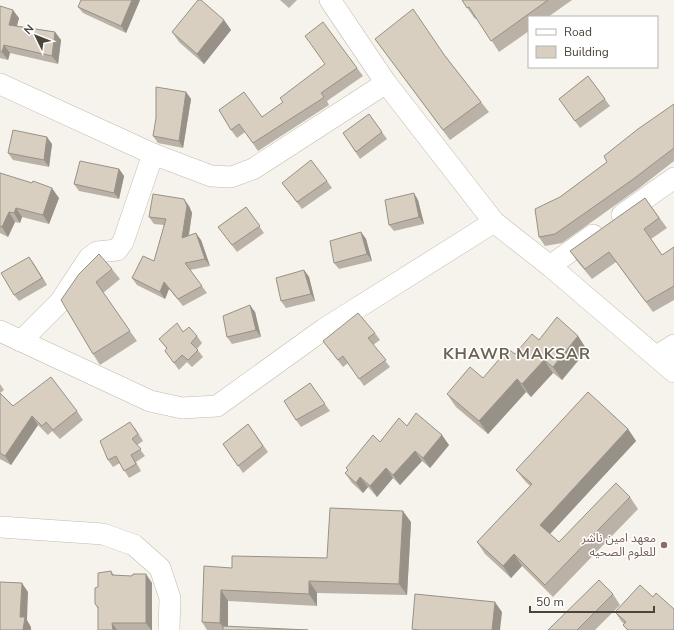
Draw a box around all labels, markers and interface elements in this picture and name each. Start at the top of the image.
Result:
north arrow [16,16,56,56]
legend [528,16,658,68]
text: N [21,21,37,38]
text: Road [564,24,592,40]
text: Building [564,44,609,60]
district label: KHAWR MAKSAR [443,343,591,365]
place label: معهد امين ناشر للعلوم الصحيه [581,530,656,561]
marker: معهد امين ناشر للعلوم الصحيه [659,540,669,550]
scale bar [530,588,654,614]
text: 50 m [536,594,564,610]

